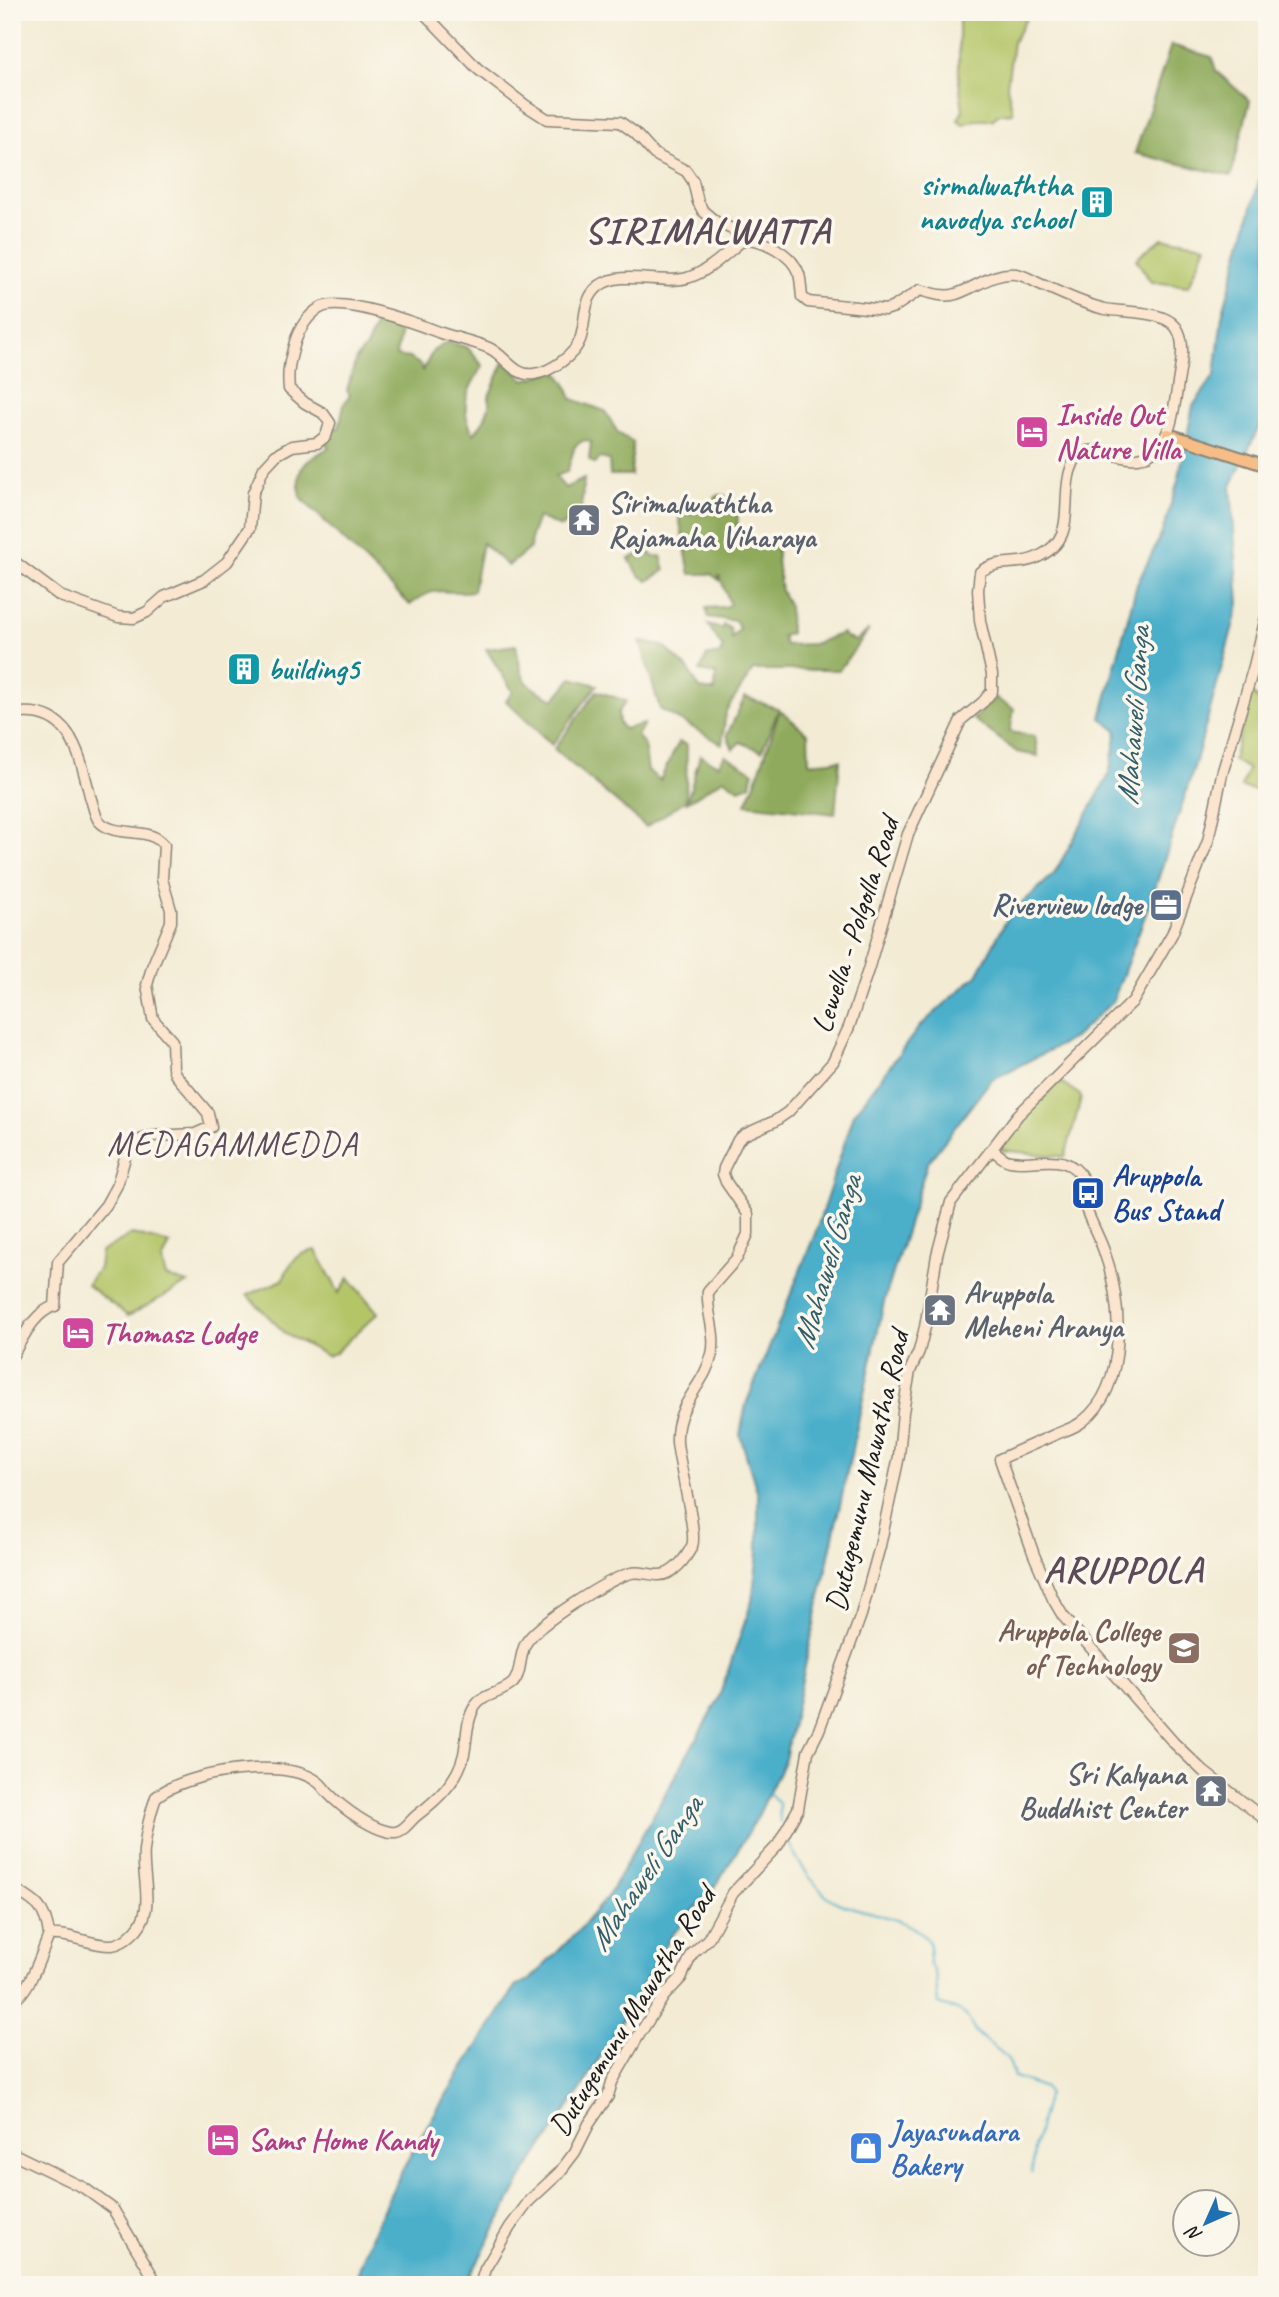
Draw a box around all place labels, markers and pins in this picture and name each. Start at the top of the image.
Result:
place label: sirmalwaththa navodya school [919,166,1078,238]
building icon: sirmalwaththa navodya school [1078,183,1116,221]
place label: Inside Out Nature Villa [1056,396,1183,468]
hotel icon: Inside Out Nature Villa [1013,413,1051,451]
place label: Sirimalwaththa Rajamaha Viharaya [608,484,818,556]
temple icon: Sirimalwaththa Rajamaha Viharaya [565,501,603,539]
building icon: building5 [225,650,263,688]
place label: building5 [268,650,362,688]
place label: Riverview lodge [991,886,1144,924]
office icon: Riverview lodge [1147,886,1185,924]
place label: Aruppola Bus Stand [1112,1157,1224,1229]
bus stop icon: Aruppola Bus Stand [1069,1174,1107,1212]
place label: Aruppola Meheni Aranya [964,1274,1126,1347]
temple icon: Aruppola Meheni Aranya [921,1291,959,1329]
hotel icon: Thomasz Lodge [59,1314,97,1352]
place label: Thomasz Lodge [102,1314,259,1352]
place label: Aruppola College of Technology [998,1612,1163,1684]
school or university icon: Aruppola College of Technology [1165,1629,1203,1667]
place label: Sri Kalyana Buddhist Center [1019,1755,1189,1827]
temple icon: Sri Kalyana Buddhist Center [1192,1772,1230,1810]
place label: Jayasundara Bakery [888,2112,1021,2184]
hotel icon: Sams Home Kandy [204,2121,242,2159]
place label: Sams Home Kandy [248,2121,440,2159]
shop icon: Jayasundara Bakery [847,2129,885,2167]

